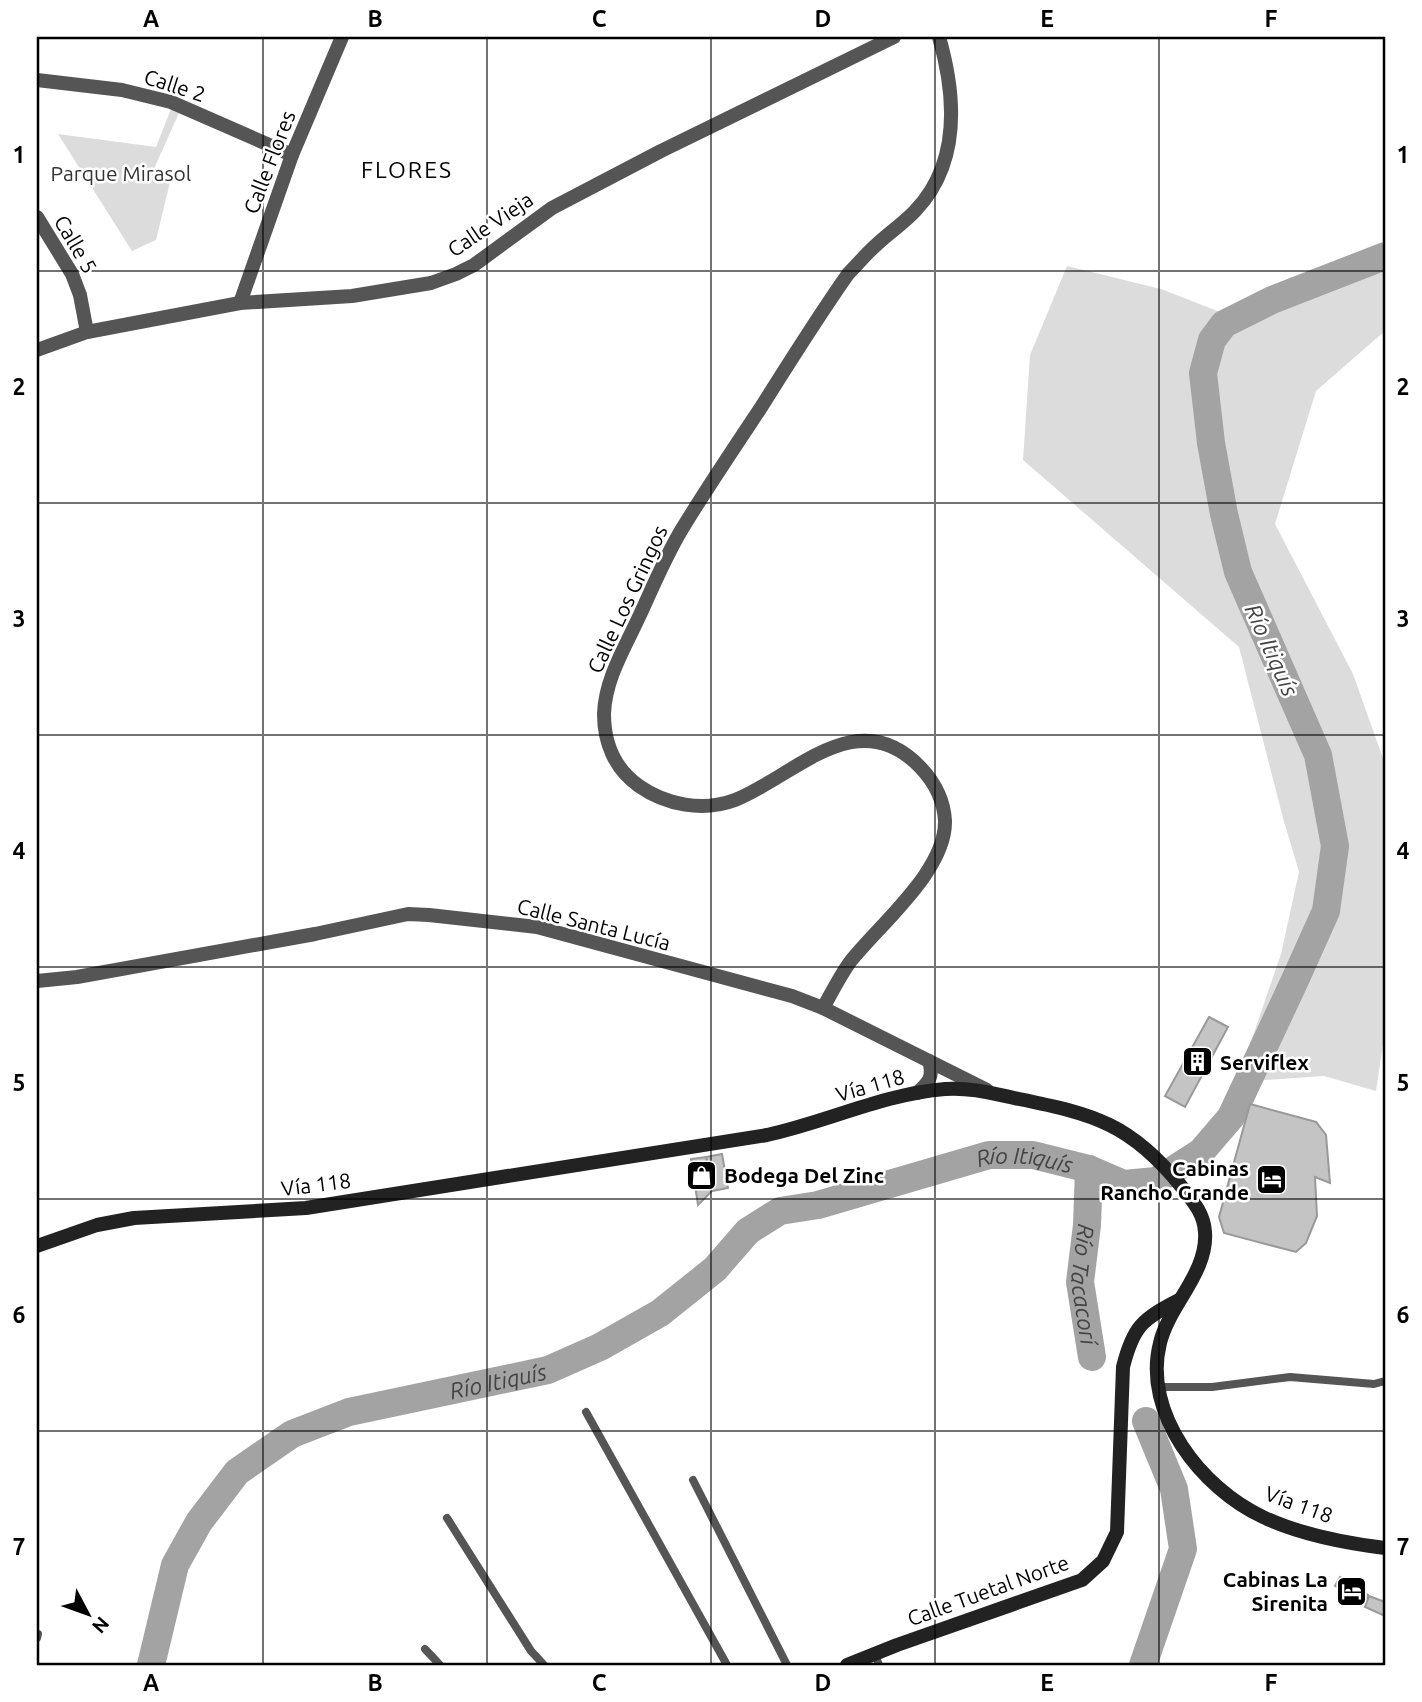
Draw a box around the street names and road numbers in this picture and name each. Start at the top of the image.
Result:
street label: Calle 2 [141,64,209,106]
street label: Calle Flores [238,107,300,217]
street label: Calle Vieja [443,187,537,261]
street label: Calle 5 [50,211,102,277]
street label: Calle Los Gringos [582,521,672,677]
street label: Calle Santa Lucía [515,893,673,955]
street label: Vía 118 [833,1064,907,1106]
street label: Vía 118 [280,1168,352,1200]
street label: Vía 118 [1262,1481,1336,1527]
street label: Calle Tuetal Norte [904,1550,1072,1630]

